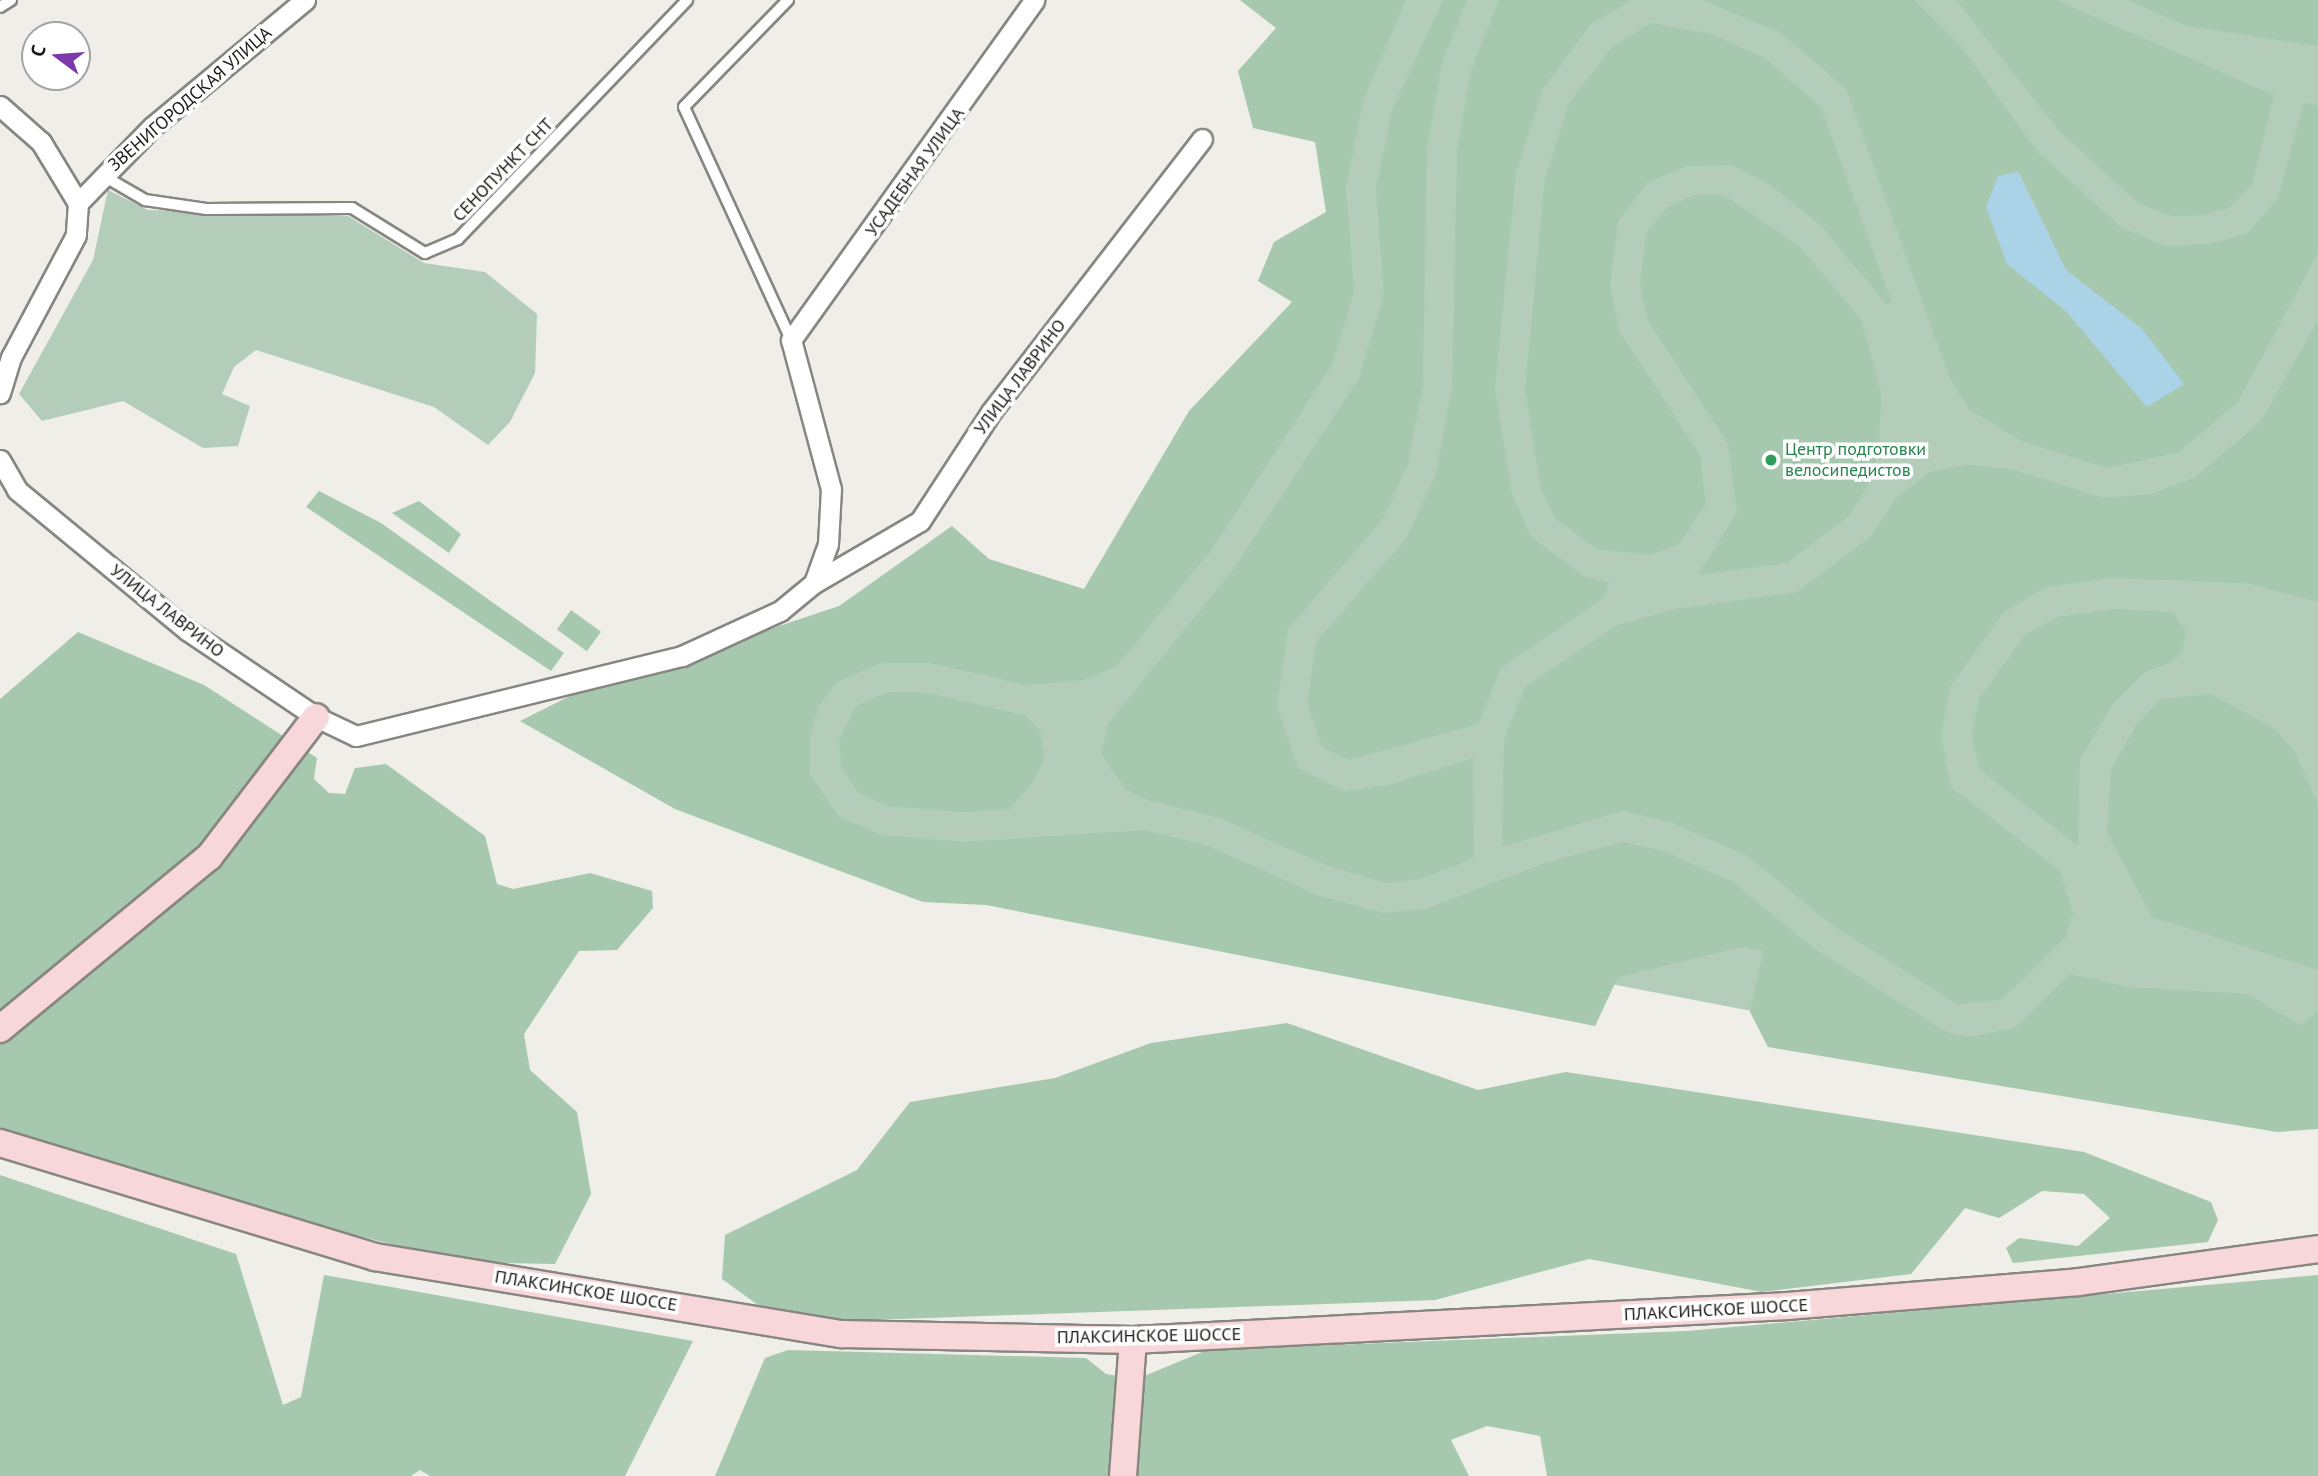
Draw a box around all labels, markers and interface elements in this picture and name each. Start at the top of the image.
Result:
north arrow [21,21,91,91]
street label: ЗВЕНИГОРОДСКАЯ УЛИЦА [104,22,276,176]
text: С [25,42,51,59]
street label: УСАДЕБНАЯ УЛИЦА [861,103,969,241]
street label: СЕНОПУНКТ СНТ [448,114,558,226]
street label: УЛИЦА ЛАВРИНО [969,315,1071,439]
place label: Центр подготовки велосипедистов [1785,439,1926,482]
marker: Центр подготовки велосипедистов [1763,452,1779,468]
street label: УЛИЦА ЛАВРИНО [105,560,229,662]
street label: ПЛАКСИНСКОЕ ШОССЕ [493,1266,679,1316]
street label: ПЛАКСИНСКОЕ ШОССЕ [1623,1294,1809,1326]
street label: ПЛАКСИНСКОЕ ШОССЕ [1057,1324,1241,1348]

